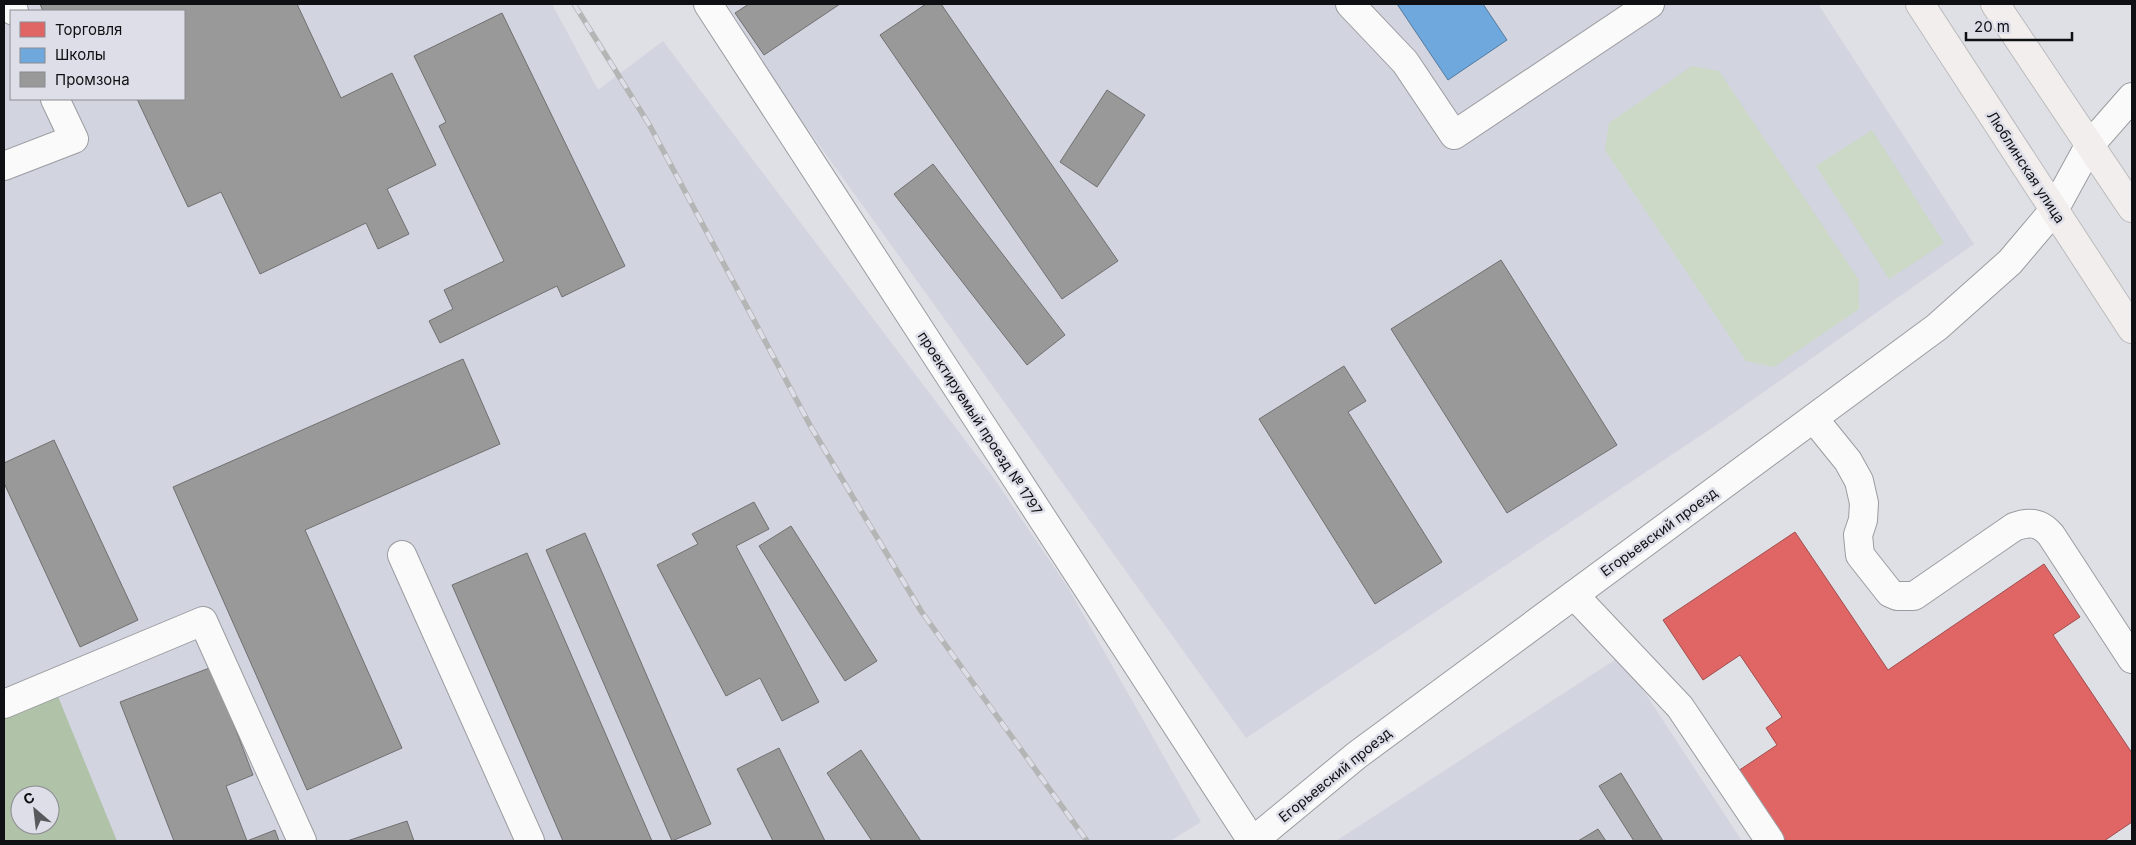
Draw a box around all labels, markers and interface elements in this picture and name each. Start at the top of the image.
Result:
legend [10,10,185,100]
scale bar [1966,10,2072,42]
text: 20 m [1974,17,2010,36]
text: Торговля [55,20,122,39]
text: Школы [55,45,106,64]
text: Промзона [55,70,130,89]
street label: Люблинская улица [1984,108,2069,226]
street label: проектируемый проезд № 1797 [915,328,1046,518]
street label: Егорьевский проезд [1597,483,1721,580]
street label: Егорьевский проезд [1275,724,1395,825]
north arrow [10,785,60,835]
text: С [20,788,37,808]

